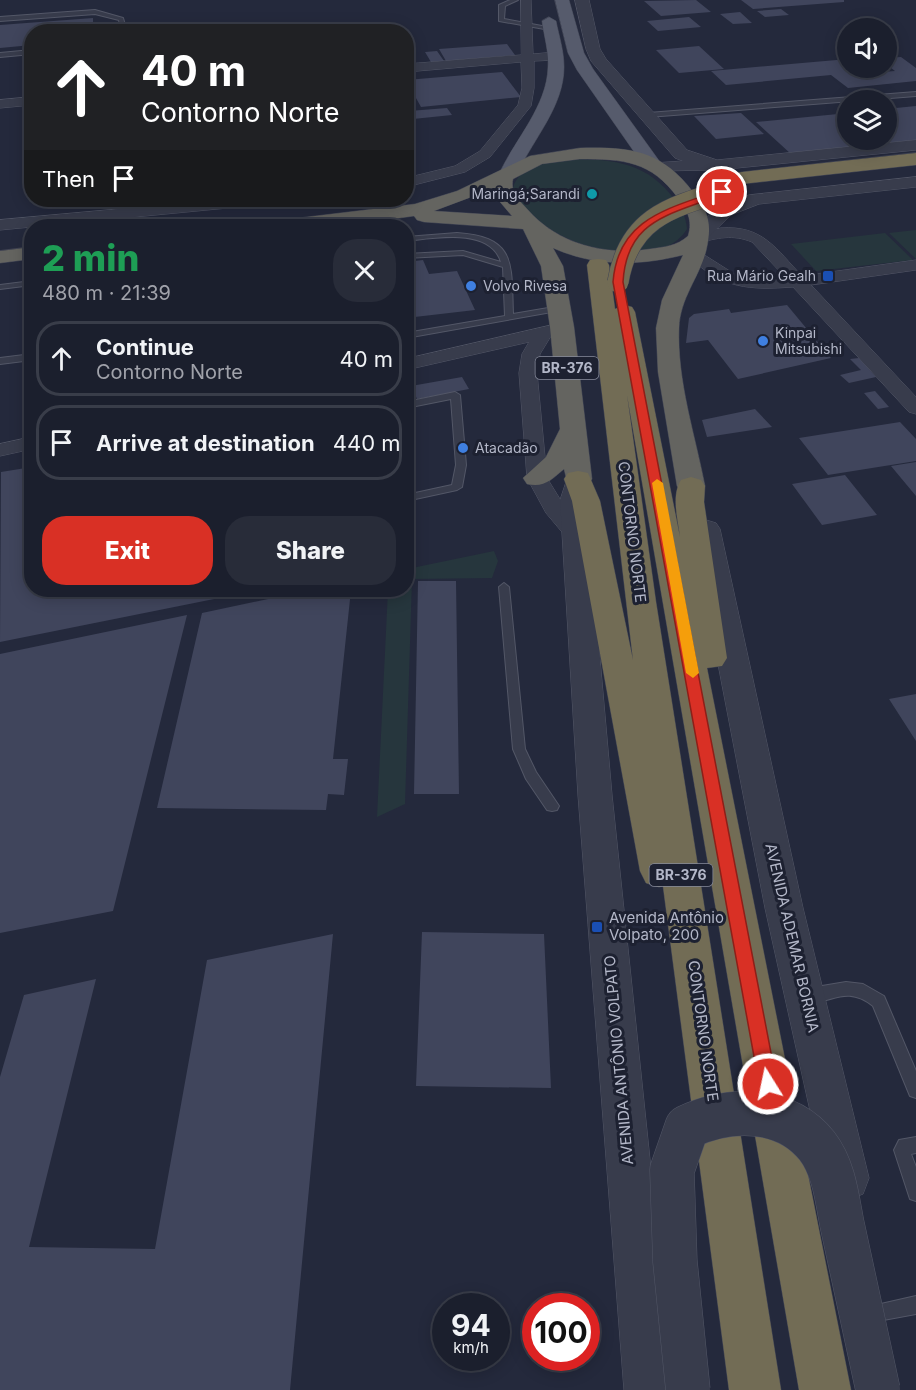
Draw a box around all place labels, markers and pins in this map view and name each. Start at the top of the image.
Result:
pin [696,166,747,217]
place label: Maringá;Sarandi [471,185,580,202]
marker: Maringá;Sarandi [585,187,599,201]
place label: Rua Mário Gealh [707,267,816,284]
marker: Rua Mário Gealh [821,269,835,283]
place label: Volvo Rivesa [483,277,567,294]
marker: Volvo Rivesa [464,279,478,293]
place label: Kinpai Mitsubishi [775,324,842,357]
marker: Kinpai Mitsubishi [756,334,770,348]
place label: Atacadão [475,439,538,456]
marker: Atacadão [456,441,470,455]
place label: Avenida Antônio Volpato, 200 [609,908,724,944]
marker: Avenida Antônio Volpato, 200 [590,920,604,934]

